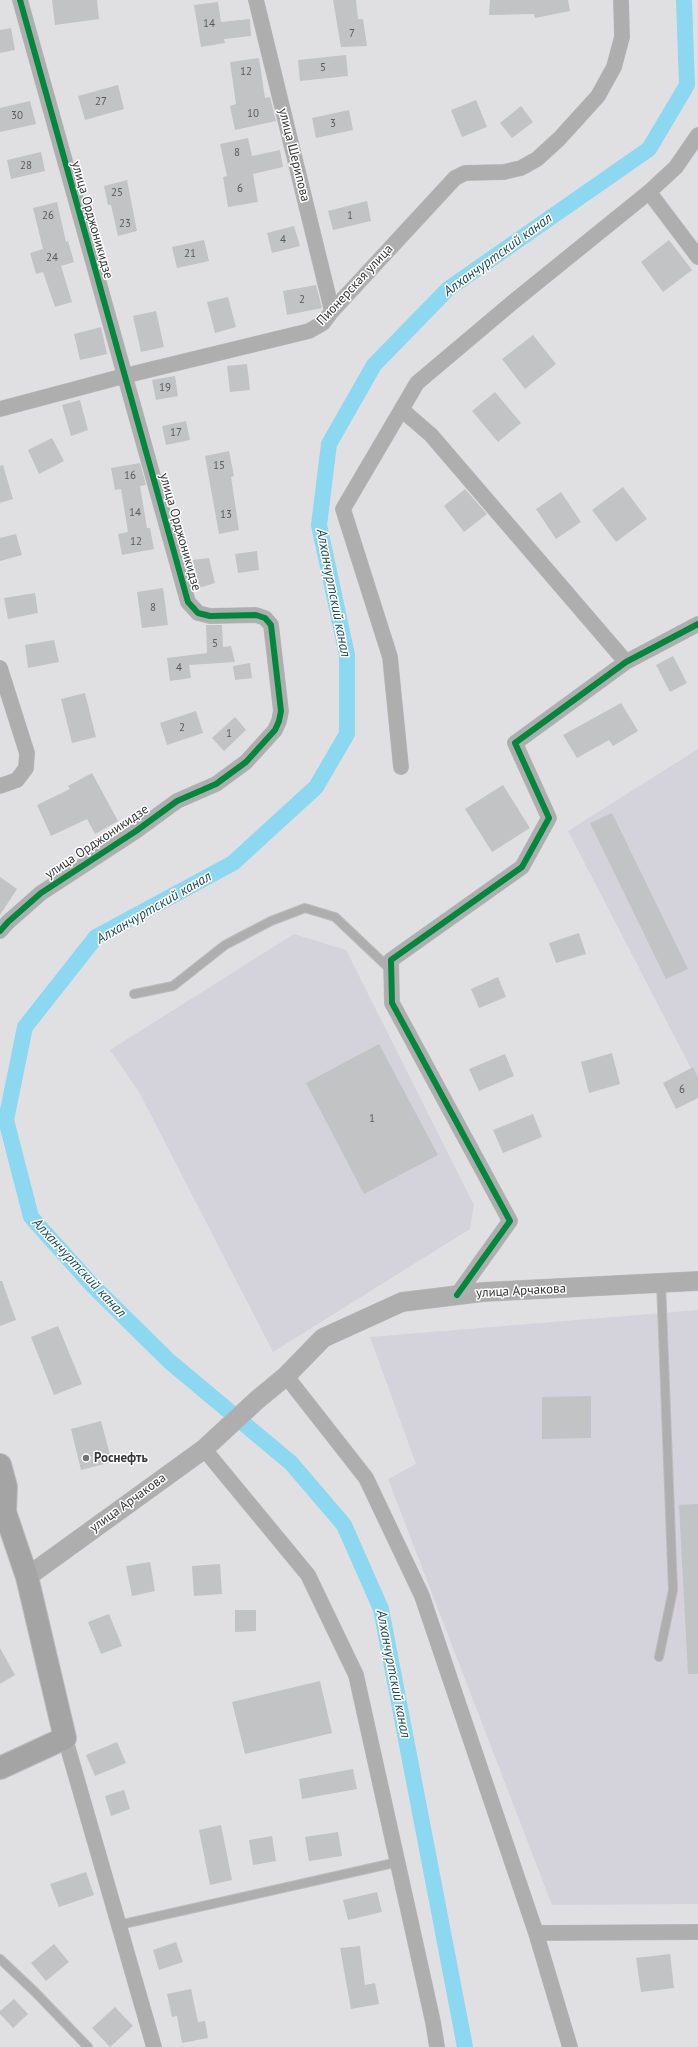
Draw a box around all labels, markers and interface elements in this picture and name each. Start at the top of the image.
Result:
house number: 14 [203,17,215,31]
house number: 7 [349,27,355,41]
house number: 5 [320,61,326,75]
house number: 12 [240,65,252,79]
house number: 27 [95,95,107,109]
house number: 10 [247,107,259,121]
street label: улица Шерипова [275,107,313,203]
house number: 30 [11,109,23,123]
house number: 3 [330,117,336,131]
house number: 8 [234,146,240,160]
house number: 28 [20,159,32,173]
street label: улица Орджоникидзе [68,159,116,281]
house number: 6 [237,182,243,196]
house number: 25 [111,186,123,200]
house number: 26 [42,209,54,223]
house number: 1 [347,209,353,223]
water label: Алханчуртский канал [440,210,556,300]
house number: 23 [119,217,131,231]
house number: 4 [280,233,286,247]
street label: Пионерская улица [314,241,396,329]
house number: 21 [184,247,196,261]
house number: 24 [46,251,58,265]
house number: 2 [299,293,305,307]
house number: 19 [159,381,171,395]
house number: 17 [170,426,182,440]
house number: 15 [213,459,225,473]
house number: 16 [124,469,136,483]
street label: улица Орджоникидзе [156,471,204,593]
house number: 14 [129,506,141,520]
house number: 13 [220,508,232,522]
water label: Алханчуртский канал [312,528,354,658]
house number: 12 [130,535,142,549]
house number: 8 [150,601,156,615]
house number: 5 [212,637,218,651]
house number: 4 [176,661,182,675]
house number: 2 [179,721,185,735]
house number: 1 [226,727,232,741]
street label: улица Орджоникидзе [42,802,152,882]
water label: Алханчуртский канал [93,868,215,948]
house number: 6 [679,1083,685,1097]
house number: 1 [369,1112,375,1126]
water label: Алханчуртский канал [29,1215,129,1321]
street label: улица Арчакова [476,1281,566,1301]
place label: Роснефть [94,1450,148,1466]
marker: Роснефть [81,1453,91,1463]
street label: улица Арчакова [87,1470,169,1536]
water label: Алханчуртский канал [372,1609,414,1739]

